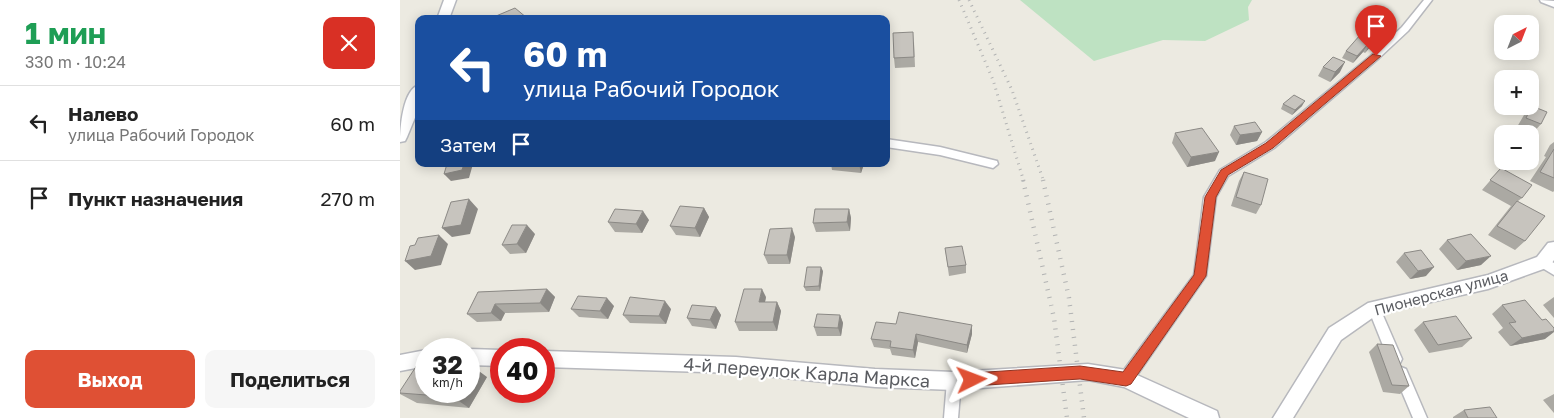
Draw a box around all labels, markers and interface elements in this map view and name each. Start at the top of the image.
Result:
pin [1355,5,1397,56]
icon: arrive [1362,12,1390,40]
text: 1 мин [25,15,106,51]
north arrow [1494,15,1539,60]
map controls [1494,15,1539,170]
button: close [323,17,375,69]
text: 60 m [523,33,607,75]
icon: left [440,35,505,100]
text: 330 m · 10:24 [25,52,126,72]
button: + [1494,70,1539,115]
text: улица Рабочий Городок [523,75,779,102]
text: Налево [68,102,138,125]
icon: left [25,109,53,137]
text: 60 m [330,112,375,135]
text: улица Рабочий Городок [68,125,254,145]
button: − [1494,125,1539,170]
icon: arrive [507,130,535,158]
text: Затем [440,133,497,156]
icon: arrive [25,184,53,212]
text: Пункт назначения [68,187,243,210]
text: 270 m [321,187,375,210]
street label: Пионерская улица [1372,265,1510,319]
speed limit sign: 40 [490,338,555,403]
text: 32 [432,349,463,380]
button: Выход [25,350,195,408]
button: Поделиться [205,350,375,408]
street label: 4-й переулок Карла Маркса [683,352,931,392]
position arrow [945,353,997,405]
text: km/h [432,375,463,390]

